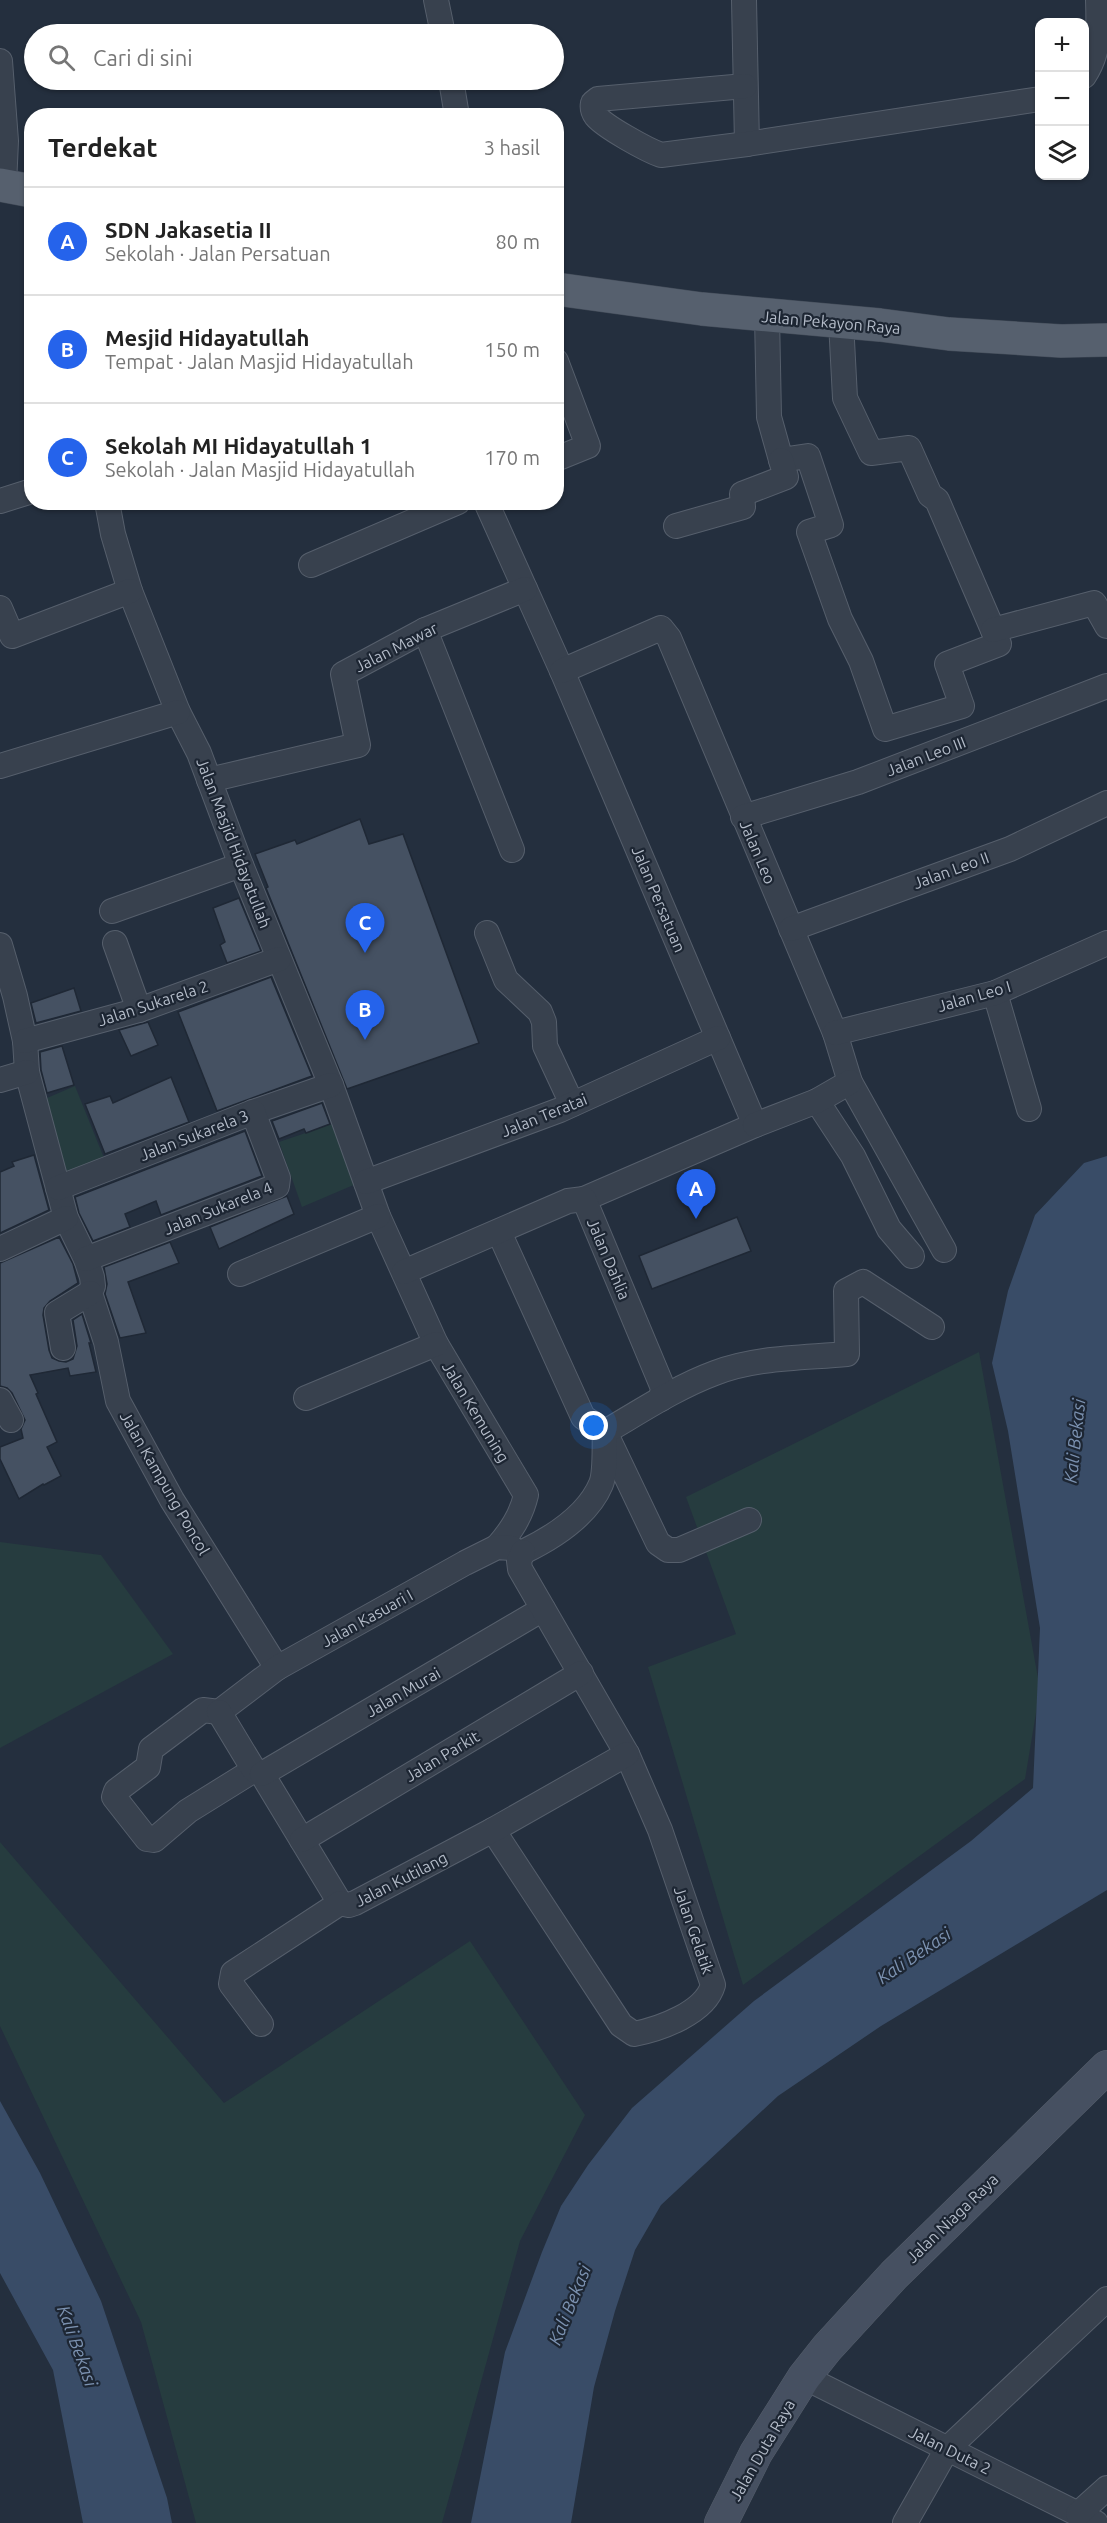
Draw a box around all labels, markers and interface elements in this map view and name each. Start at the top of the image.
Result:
map controls [1035,18,1089,180]
button: + [1035,18,1089,72]
search box [24,24,564,90]
icon: search [45,41,78,74]
text: Cari di sini [93,45,193,70]
button: − [1035,72,1089,126]
button: layers [1035,126,1089,180]
text: Terdekat [48,133,158,162]
text: 3 hasil [484,136,540,159]
text: SDN Jakasetia II [105,217,272,242]
text: A [60,230,75,253]
text: 80 m [496,230,540,253]
text: Sekolah · Jalan Persatuan [105,242,331,265]
street label: Jalan Pekayon Raya [761,307,901,337]
text: Mesjid Hidayatullah [105,325,309,350]
text: B [61,338,74,361]
text: 150 m [484,338,540,361]
text: Tempat · Jalan Masjid Hidayatullah [105,350,414,373]
text: Sekolah MI Hidayatullah 1 [105,433,372,458]
text: C [61,446,74,469]
text: 170 m [484,446,540,469]
text: Sekolah · Jalan Masjid Hidayatullah [105,458,415,481]
street label: Jalan Mawar [352,619,440,675]
street label: Jalan Leo III [884,733,968,779]
street label: Jalan Masjid Hidayatullah [193,755,275,931]
street label: Jalan Leo [736,817,780,887]
street label: Jalan Persatuan [629,843,689,955]
street label: Jalan Leo II [911,848,991,892]
pin: C [346,904,385,953]
street label: Jalan Sukarela 2 [95,977,211,1029]
street label: Jalan Leo I [935,977,1013,1015]
pin: B [346,990,385,1040]
street label: Jalan Teratai [498,1090,590,1140]
street label: Jalan Sukarela 3 [137,1106,251,1164]
pin: A [676,1170,716,1219]
street label: Jalan Sukarela 4 [161,1178,275,1238]
street label: Jalan Dahlia [584,1216,634,1302]
street label: Jalan Kemuning [439,1358,513,1466]
water label: Kali Bekasi [1060,1397,1088,1484]
street label: Jalan Kampung Poncol [117,1408,213,1558]
your location [579,1411,608,1440]
street label: Jalan Kasuari I [318,1586,416,1650]
street label: Jalan Murai [363,1664,443,1720]
street label: Jalan Parkit [402,1726,483,1785]
street label: Jalan Kutilang [352,1848,450,1910]
street label: Jalan Gelatik [671,1884,717,1976]
water label: Kali Bekasi [873,1923,955,1987]
street label: Jalan Niaga Raya [903,2170,1001,2266]
water label: Kali Bekasi [544,2261,594,2348]
water label: Kali Bekasi [54,2302,102,2389]
street label: Jalan Duta Raya [726,2396,798,2504]
street label: Jalan Duta 2 [906,2422,994,2478]

